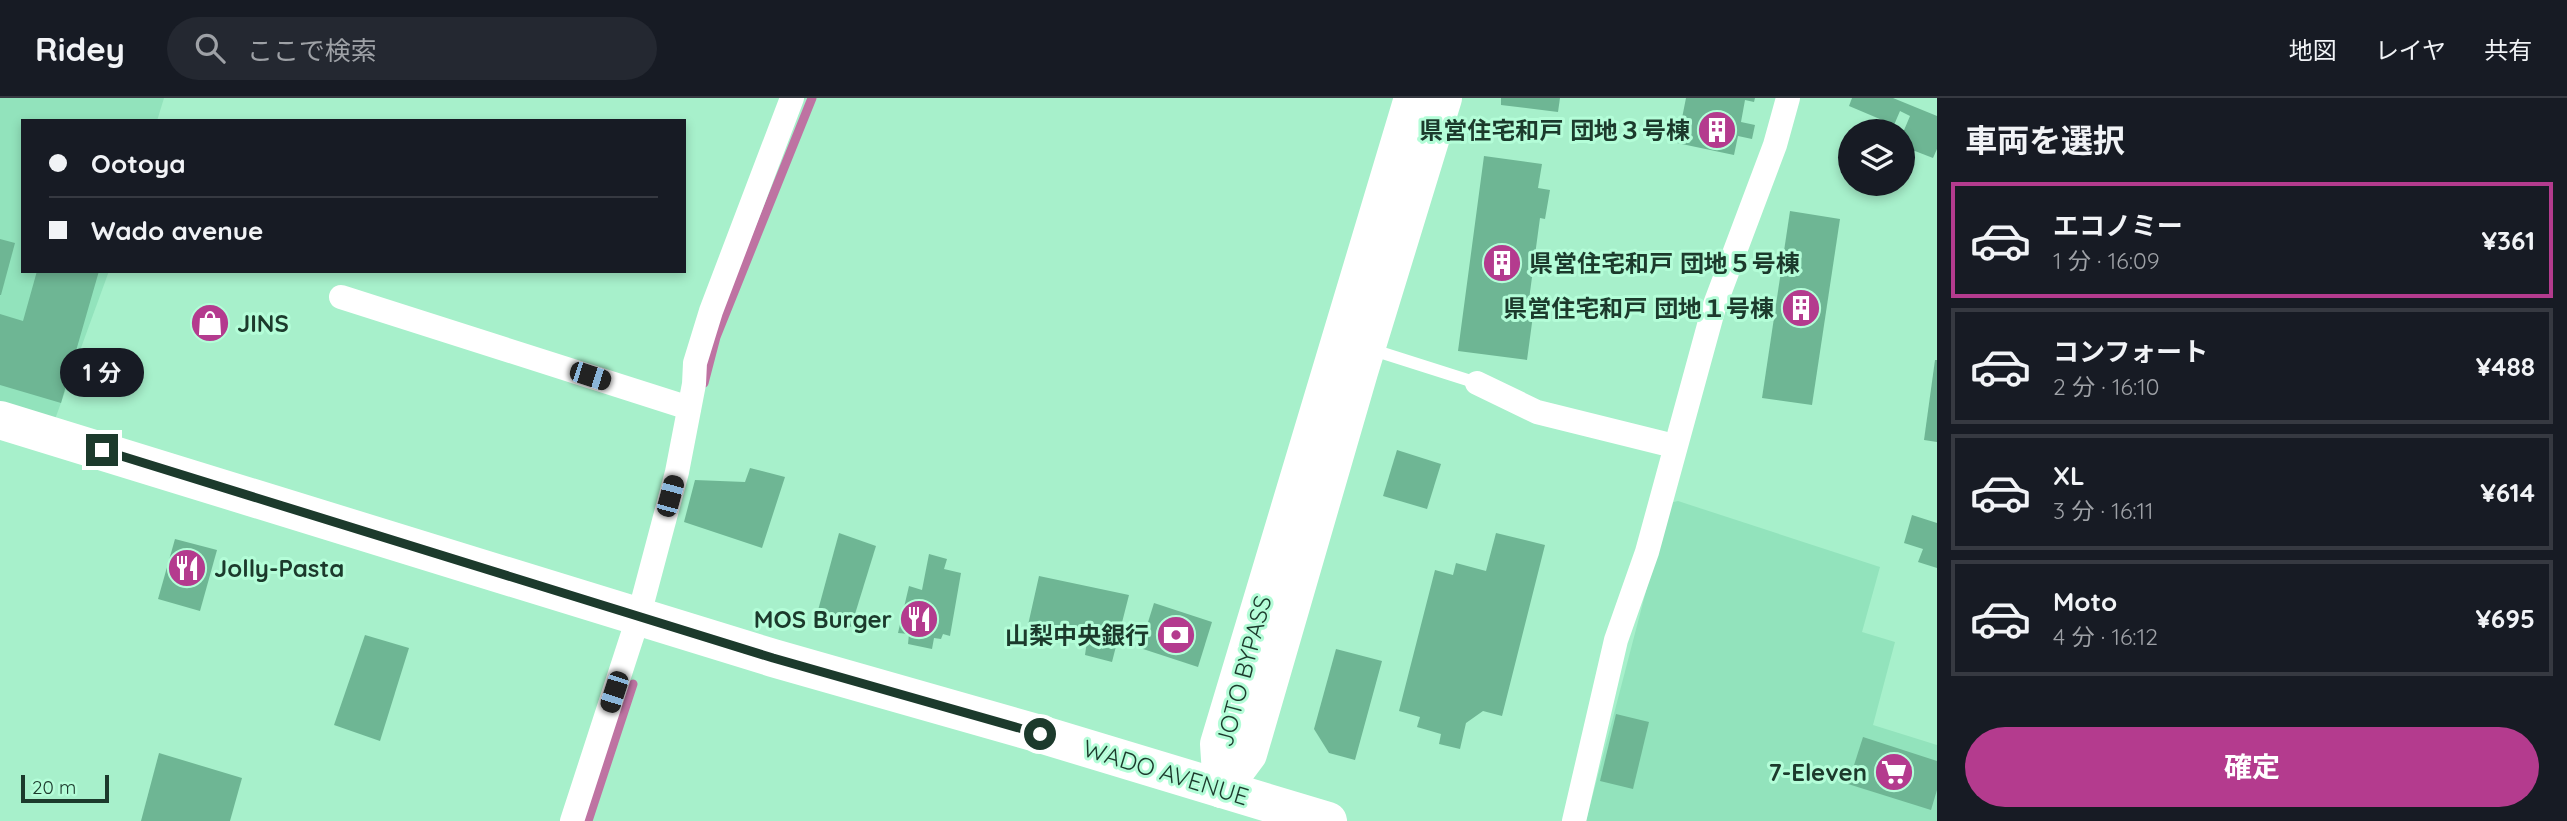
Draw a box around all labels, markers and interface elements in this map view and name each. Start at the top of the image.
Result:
search box [167,17,657,80]
text: Ridey [35,28,125,69]
icon: search [191,29,229,67]
text: ここで検索 [247,34,377,67]
text: 地図 [2289,35,2337,65]
text: レイヤ [2375,35,2446,65]
text: 共有 [2484,35,2532,65]
building icon: 県営住宅和戸 団地３号棟 [1696,109,1738,151]
place label: 県営住宅和戸 団地３号棟 [1419,115,1690,145]
map controls [1838,119,1915,196]
button: layers [1838,119,1915,196]
text: 車両を選択 [1965,120,2125,160]
text: Ootoya [91,147,185,180]
icon: car [1969,209,2032,272]
text: エコノミー [2053,209,2183,242]
text: Wado avenue [91,214,263,247]
text: ¥361 [2482,224,2535,257]
building icon: 県営住宅和戸 団地５号棟 [1481,242,1523,284]
text: 1 分 · 16:09 [2053,246,2160,275]
place label: 県営住宅和戸 団地５号棟 [1529,248,1800,278]
building icon: 県営住宅和戸 団地１号棟 [1780,287,1822,329]
place label: 県営住宅和戸 団地１号棟 [1503,293,1774,323]
shop icon: JINS [189,302,231,344]
place label: JINS [237,308,289,338]
icon: car [1969,335,2032,398]
text: コンフォート [2053,335,2208,368]
callout: 1 分 [60,348,144,398]
text: ¥488 [2476,350,2535,383]
text: 1 分 [83,358,121,387]
car [567,360,614,392]
text: 2 分 · 16:10 [2053,372,2159,401]
route end [86,434,118,466]
text: XL [2053,459,2085,492]
icon: car [1969,461,2032,524]
car [655,473,686,519]
text: ¥614 [2480,476,2535,509]
text: 3 分 · 16:11 [2053,496,2154,525]
restaurant icon: Jolly-Pasta [166,547,208,589]
place label: Jolly-Pasta [214,553,344,583]
text: Moto [2053,585,2117,618]
icon: car [1969,587,2032,650]
street label: JOTO BYPASS [1208,592,1278,750]
restaurant icon: MOS Burger [898,598,940,640]
text: ¥695 [2475,602,2535,635]
place label: MOS Burger [754,604,892,634]
bank icon: 山梨中央銀行 [1155,614,1197,656]
place label: 山梨中央銀行 [1005,620,1149,650]
text: 4 分 · 16:12 [2053,622,2158,651]
car [598,669,631,715]
route start [1024,718,1056,750]
button: 確定 [1965,727,2539,807]
street label: WADO AVENUE [1080,733,1252,811]
supermarket icon: 7-Eleven [1873,751,1915,793]
place label: 7-Eleven [1768,757,1867,787]
scale bar [21,772,108,804]
text: 20 m [32,775,76,799]

